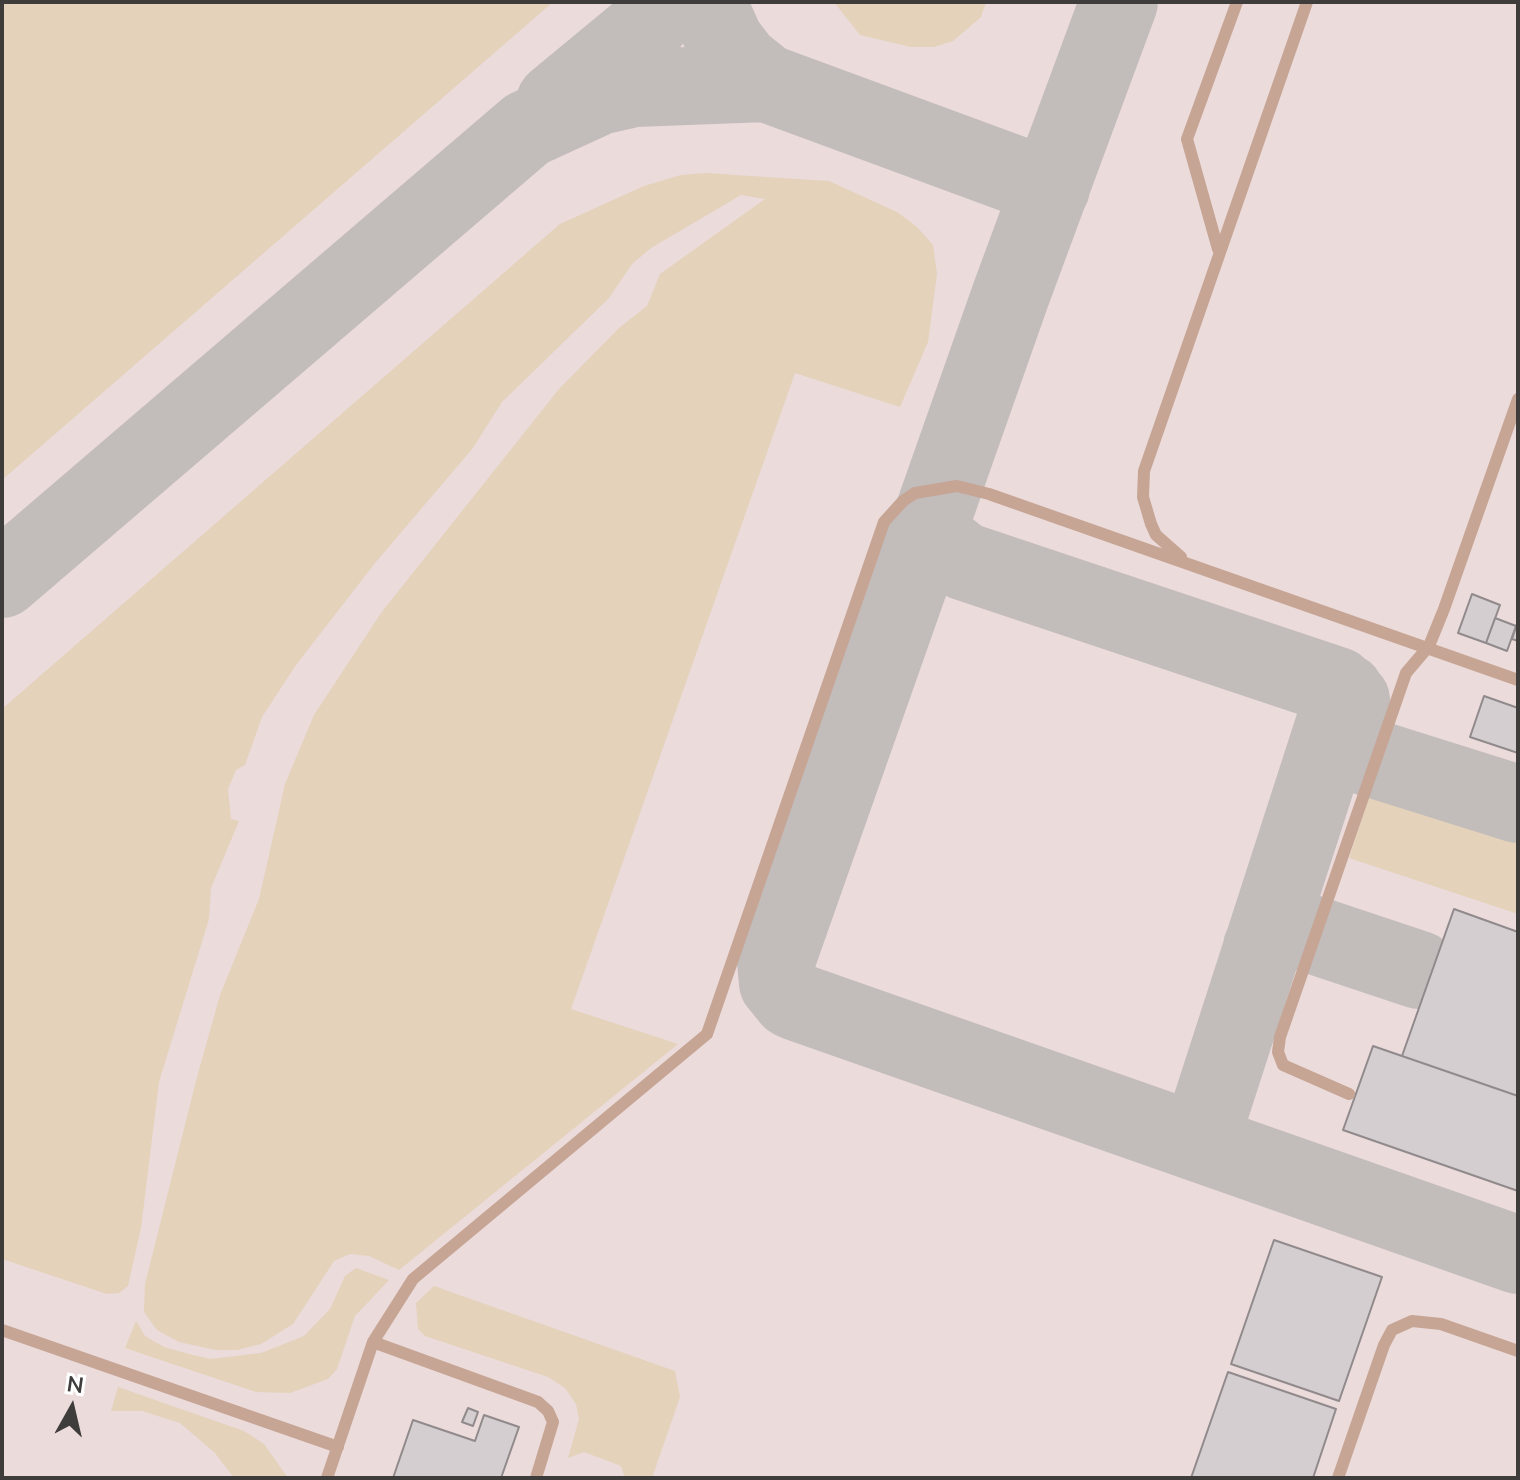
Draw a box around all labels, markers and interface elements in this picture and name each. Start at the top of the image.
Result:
north arrow [32,1368,112,1448]
text: N [65,1369,86,1399]

